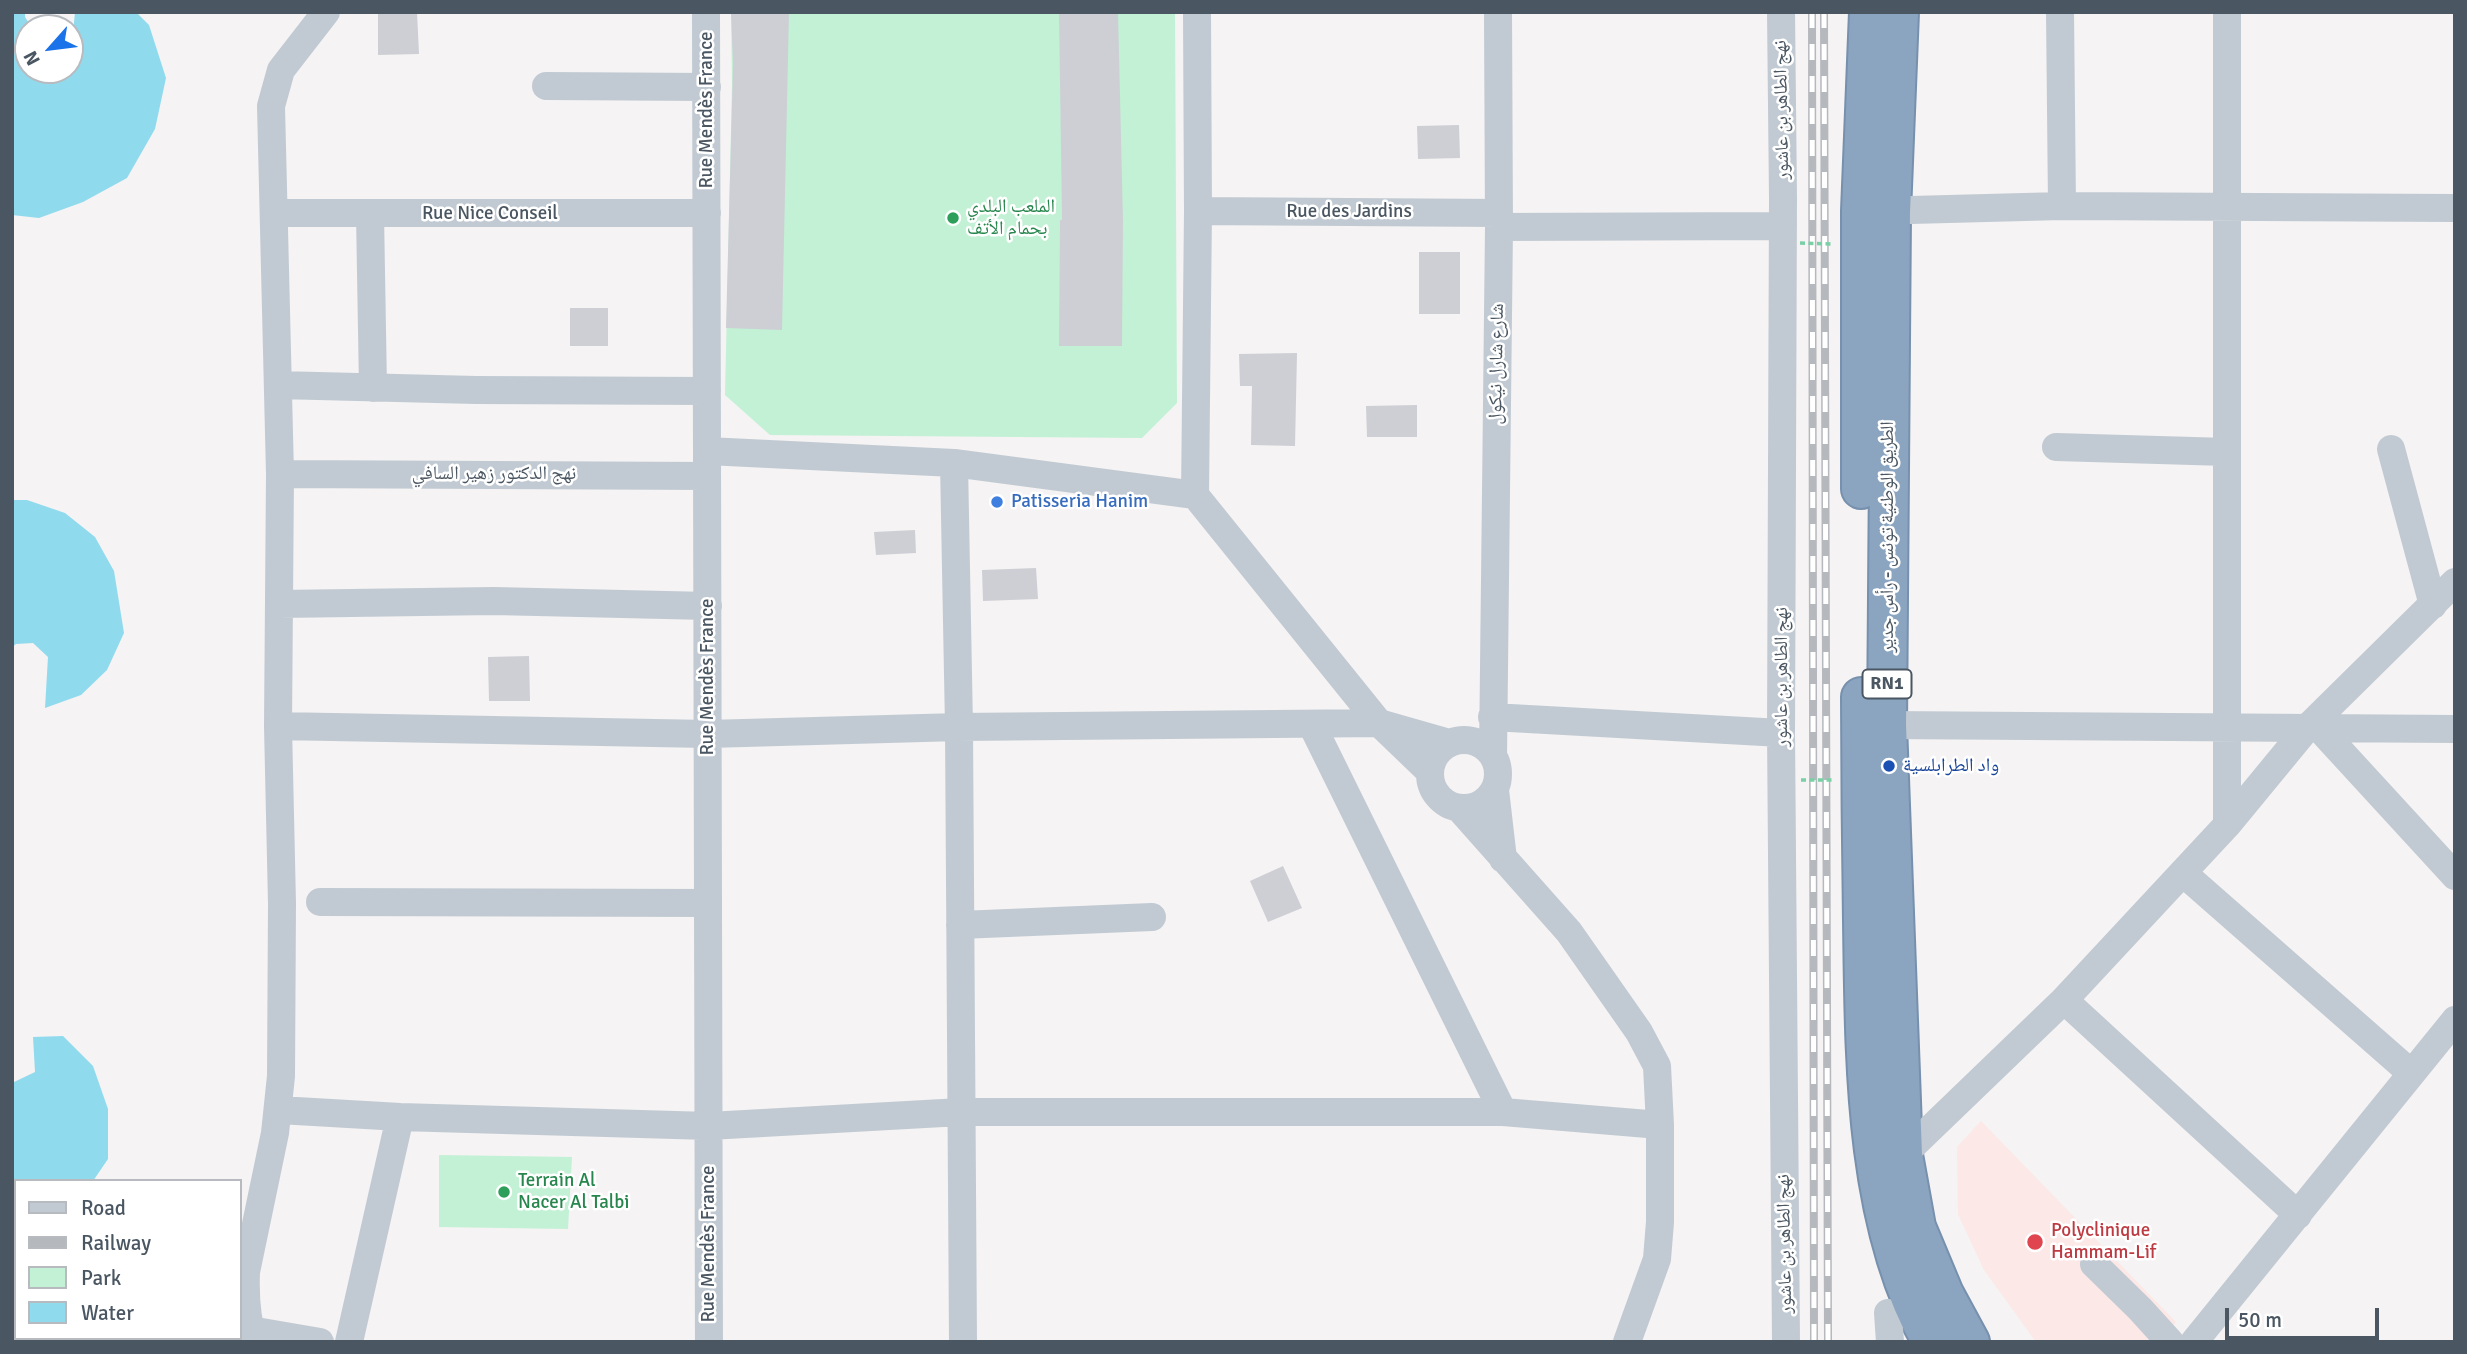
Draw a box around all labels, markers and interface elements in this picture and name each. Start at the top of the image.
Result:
north arrow [14,14,84,84]
street label: Rue Mendès France [696,31,718,189]
street label: نهج الطاهر بن عاشور [1769,40,1795,180]
text: N [19,46,46,69]
place label: الملعب البلدي بحمام الأتف [967,196,1055,240]
street label: Rue des Jardins [1286,201,1412,223]
street label: Rue Nice Conseil [422,203,558,225]
marker: الملعب البلدي بحمام الأتف [945,210,961,226]
street label: شارع شارل نيكول [1485,303,1509,425]
street label: الطريق الوطنية تونس - رأس جدير [1877,421,1899,653]
street label: نهج الدكتور زهير السافي [412,463,576,485]
place label: Patisseria Hanim [1011,491,1148,513]
marker: Patisseria Hanim [989,494,1005,510]
street label: Rue Mendès France [697,598,719,756]
street label: نهج الطاهر بن عاشور [1771,607,1793,747]
road number: RN1 [1862,670,1912,698]
place label: واد الطرابلسية [1903,755,1999,777]
marker: واد الطرابلسية [1881,758,1897,774]
street label: Rue Mendès France [698,1165,720,1323]
place label: Terrain Al Nacer Al Talbi [518,1170,630,1214]
street label: نهج الطاهر بن عاشور [1772,1174,1798,1314]
legend [14,1179,242,1340]
marker: Terrain Al Nacer Al Talbi [496,1184,512,1200]
text: Road [81,1195,126,1221]
place label: Polyclinique Hammam-Lif [2051,1220,2156,1264]
text: Railway [81,1230,151,1256]
marker: Polyclinique Hammam-Lif [2025,1232,2045,1252]
text: Park [81,1265,121,1291]
scale bar [2229,1294,2383,1338]
text: Water [81,1300,134,1326]
text: 50 m [2238,1307,2282,1333]

